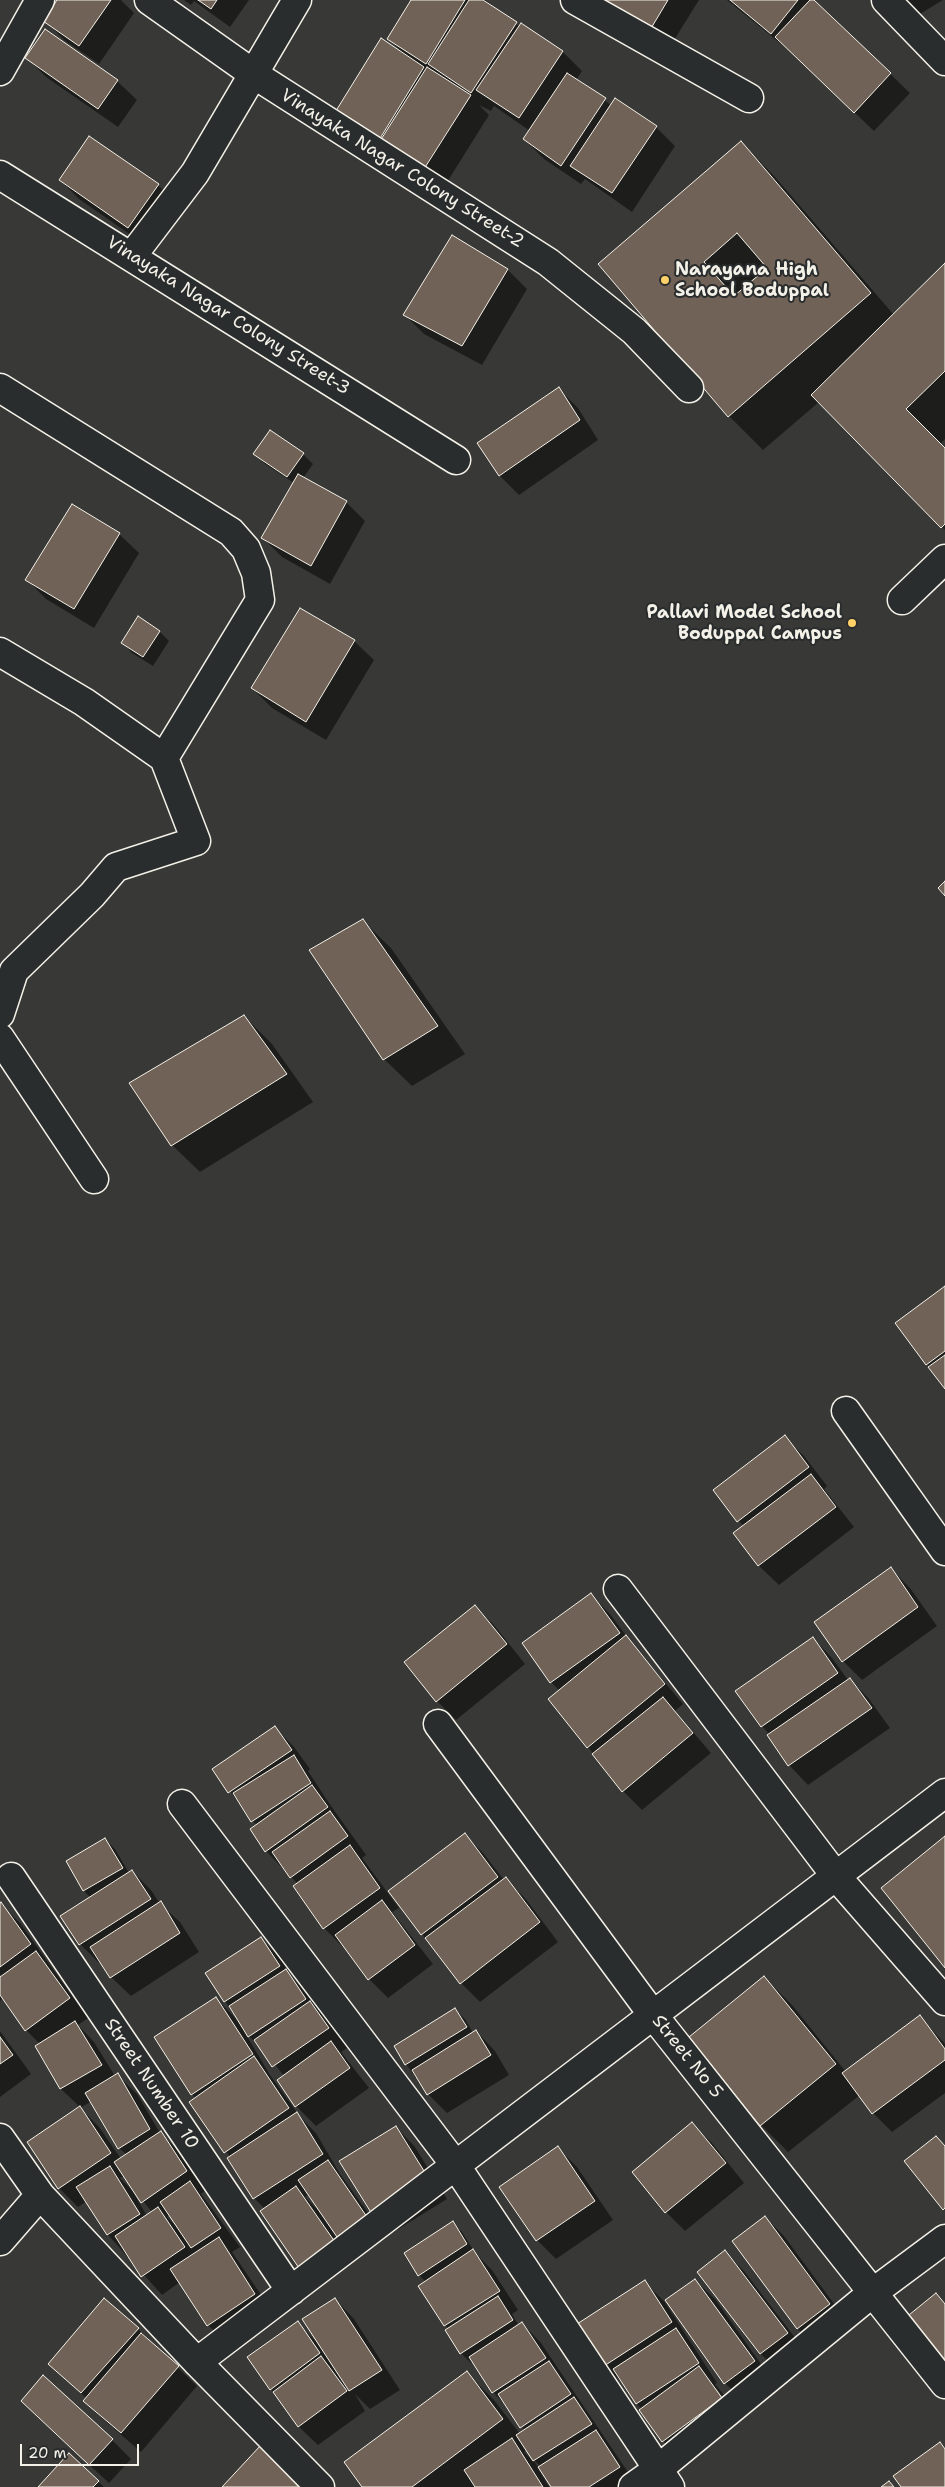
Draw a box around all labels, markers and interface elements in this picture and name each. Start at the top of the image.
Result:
street label: Vinayaka Nagar Colony Street-2 [276,85,528,253]
street label: Vinayaka Nagar Colony Street-3 [102,232,354,400]
place label: Narayana High School Boduppal [675,259,829,302]
marker: Narayana High School Boduppal [659,274,671,286]
place label: Pallavi Model School Boduppal Campus [647,602,842,644]
marker: Pallavi Model School Boduppal Campus [846,617,858,629]
street label: Street No 5 [647,2011,727,2103]
street label: Street Number 10 [99,2014,203,2154]
scale bar [22,2434,141,2466]
text: 20 m [28,2443,67,2463]

